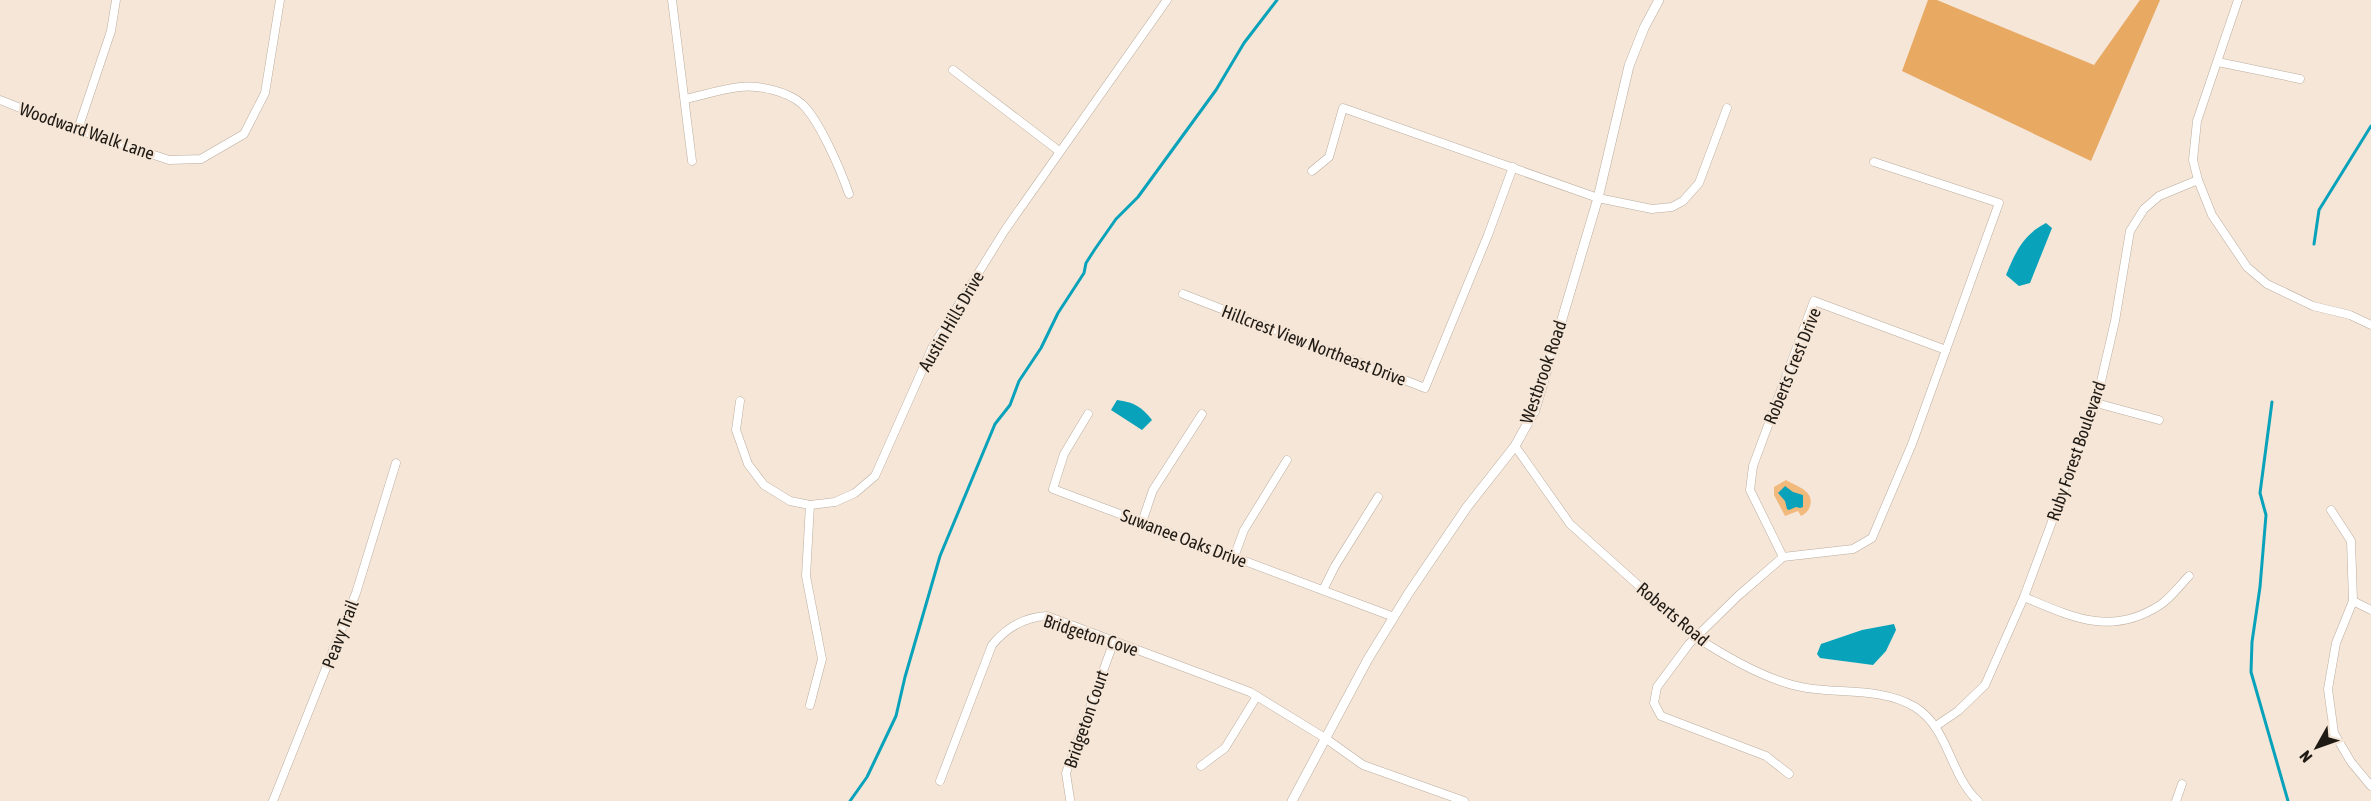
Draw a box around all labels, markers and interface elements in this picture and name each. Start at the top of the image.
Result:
street label: Woodward Walk Lane [17,98,157,164]
street label: Austin Hills Drive [914,267,988,375]
street label: Hillcrest View Northeast Drive [1219,300,1409,390]
street label: Roberts Crest Drive [1759,305,1825,427]
street label: Westbrook Road [1516,318,1570,426]
street label: Ruby Forest Boulevard [2042,378,2110,524]
street label: Suwanee Oaks Drive [1118,504,1250,572]
street label: Roberts Road [1633,578,1713,650]
street label: Peavy Trail [317,597,363,671]
street label: Bridgeton Cove [1041,610,1141,660]
street label: Bridgeton Court [1059,667,1113,771]
north arrow [2287,717,2347,777]
text: N [2296,747,2315,766]

